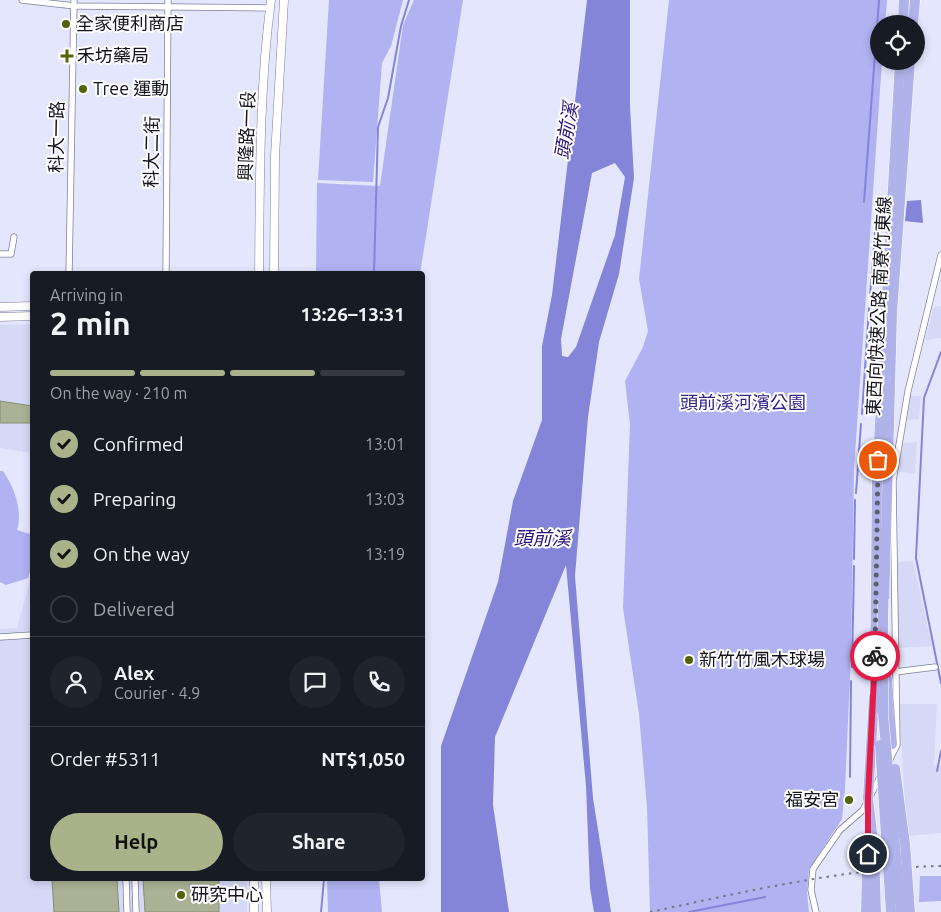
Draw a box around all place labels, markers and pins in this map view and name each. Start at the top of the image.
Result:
place label: 全家便利商店 [76,13,184,33]
marker: 全家便利商店 [60,18,72,30]
place label: 禾坊藥局 [77,45,149,65]
marker: 禾坊藥局 [61,50,73,62]
place label: Tree 運動 [93,78,169,98]
marker: Tree 運動 [77,83,89,95]
pin [857,439,899,481]
place label: 新竹竹風木球場 [699,649,825,669]
marker: 新竹竹風木球場 [683,654,695,666]
place label: 福安宮 [785,789,839,809]
marker: 福安宮 [843,794,855,806]
pin [847,833,889,875]
place label: 研究中心 [191,884,263,904]
marker: 研究中心 [175,889,187,901]

